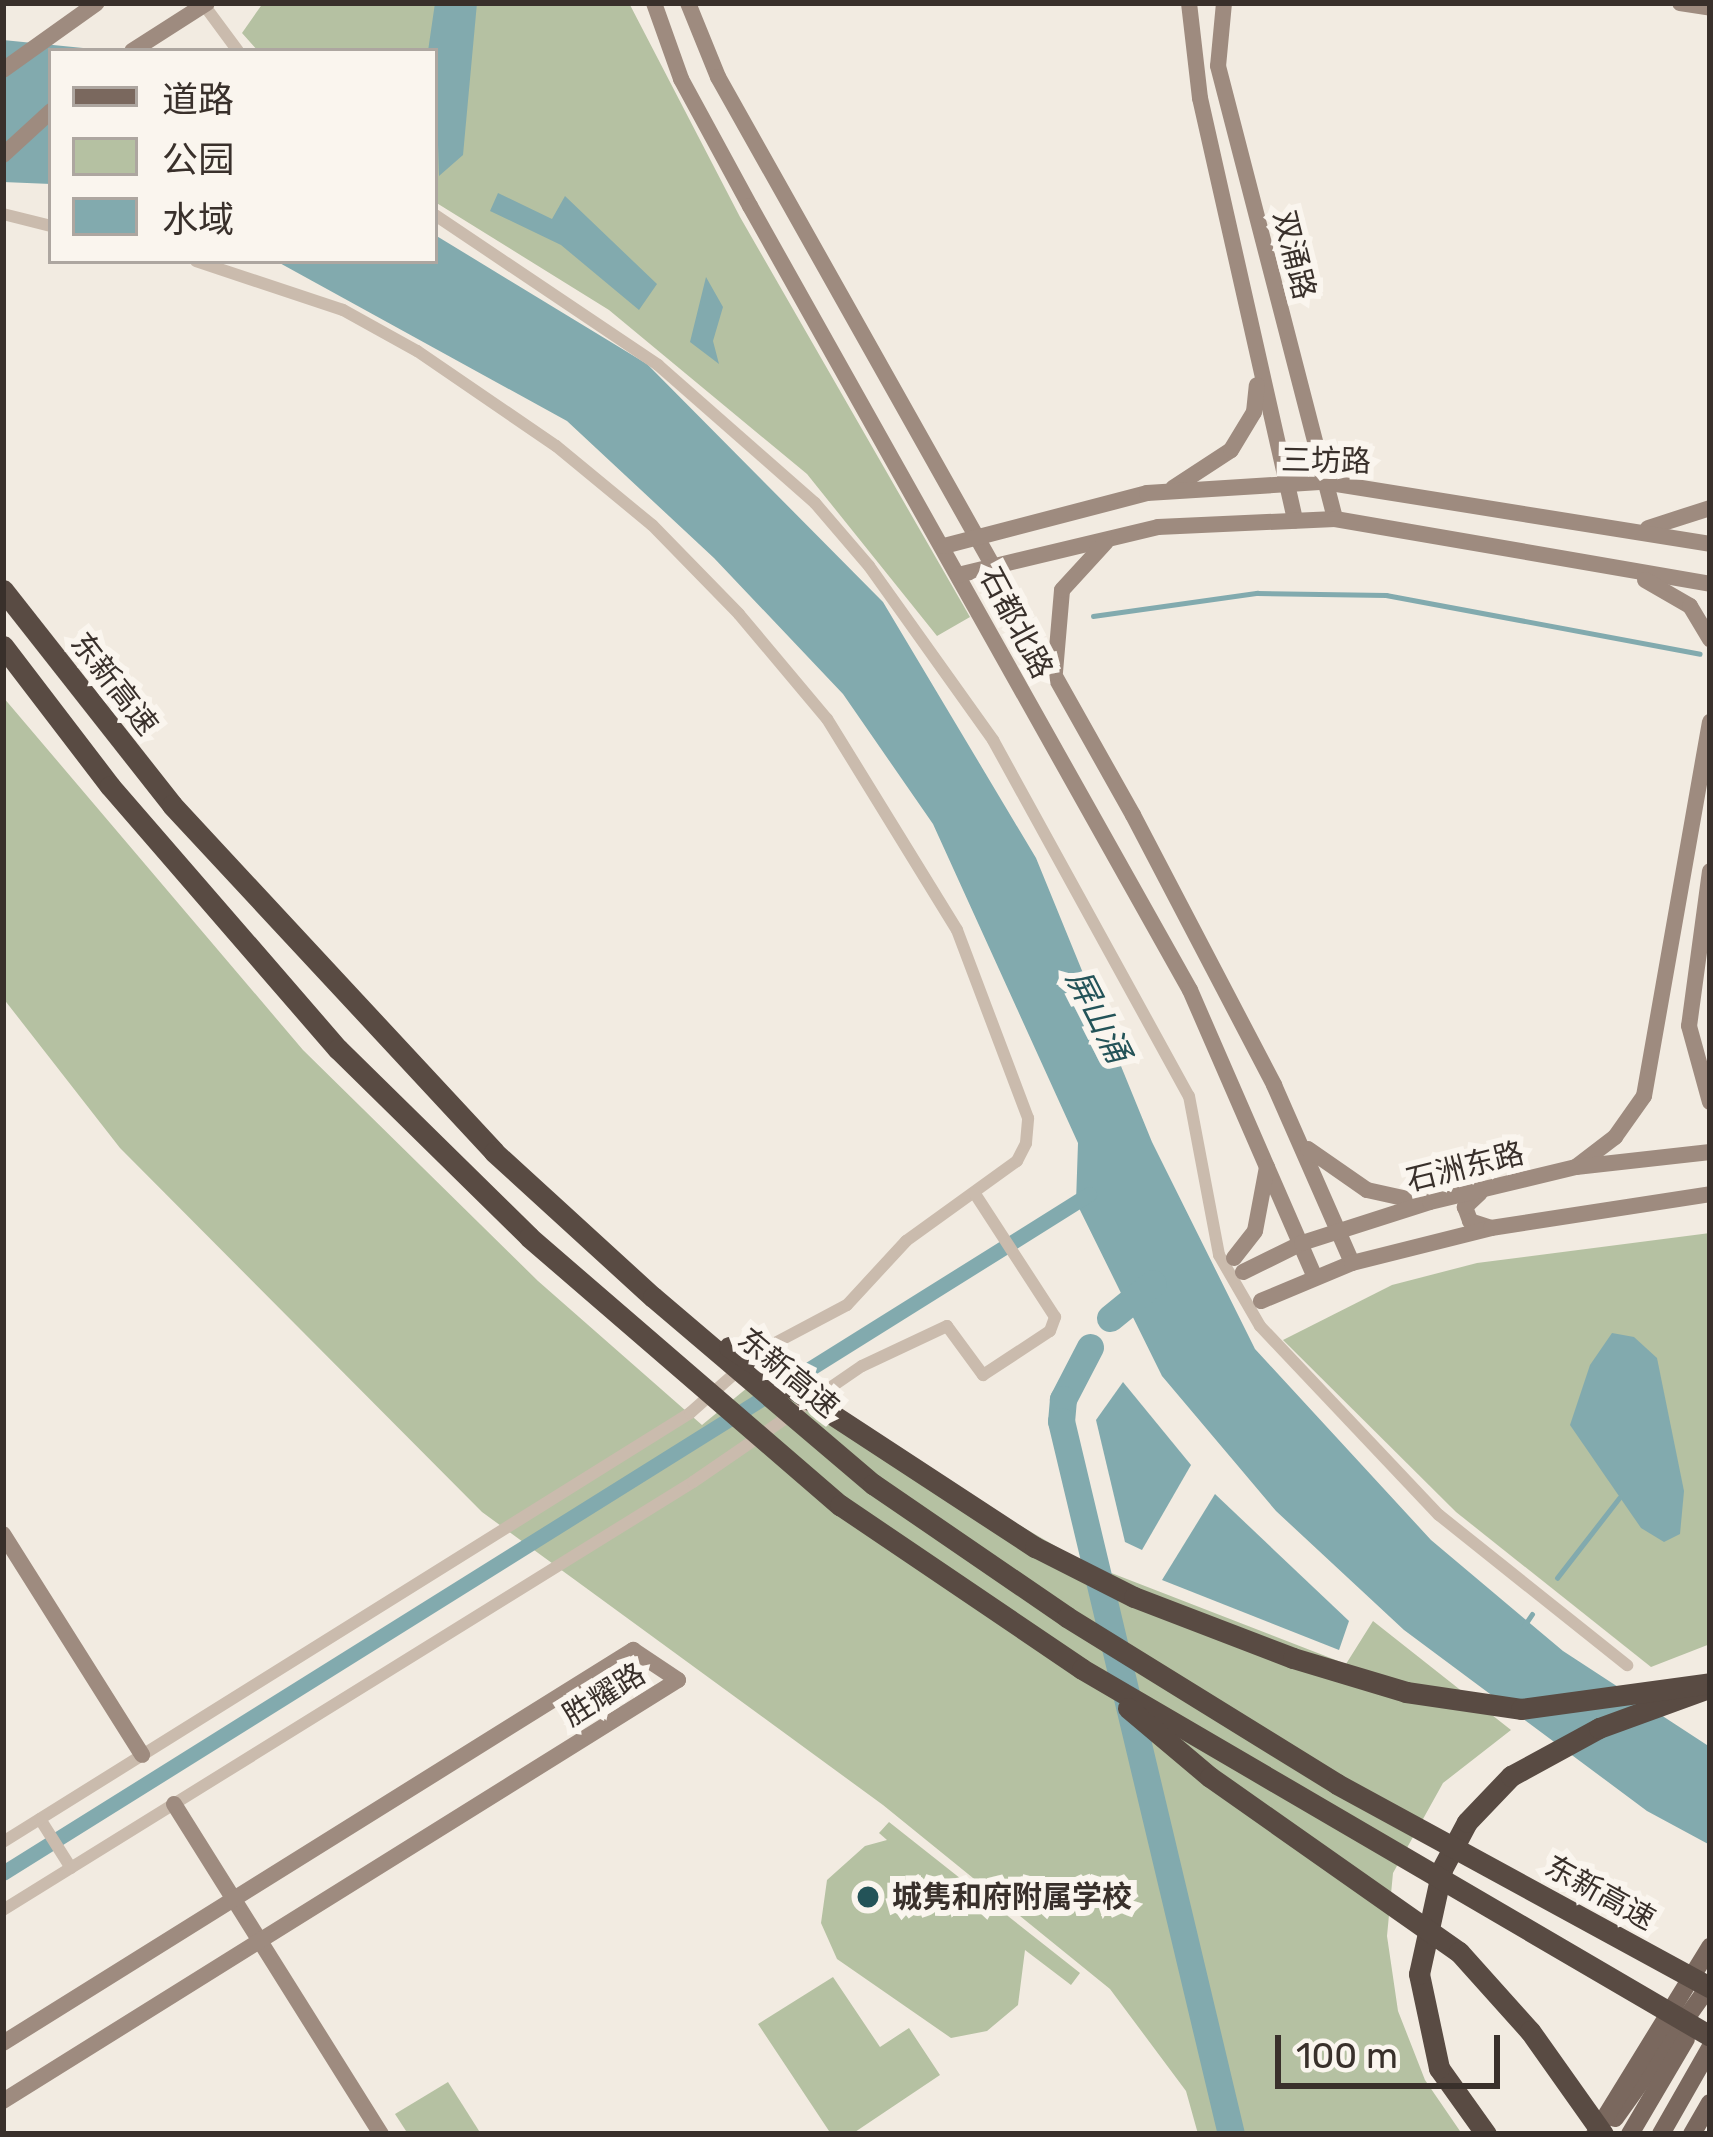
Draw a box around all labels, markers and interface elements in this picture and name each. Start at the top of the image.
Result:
legend [48,48,438,264]
text: 道路 [162,78,234,121]
text: 公园 [162,138,234,181]
text: 水域 [162,198,234,241]
street label: 双涌路 [1266,207,1322,303]
street label: 三坊路 [1281,442,1371,480]
street label: 石都北路 [972,562,1060,684]
street label: 东新高速 [63,626,165,742]
water label: 屏山涌 [1058,963,1138,1069]
street label: 石洲东路 [1402,1135,1528,1199]
street label: 东新高速 [730,1321,846,1425]
street label: 胜耀路 [556,1656,652,1734]
street label: 东新高速 [1539,1848,1661,1938]
place label: 城隽和府附属学校 [892,1879,1132,1915]
marker: 城隽和府附属学校 [855,1884,881,1910]
scale bar [1281,2011,1506,2085]
text: 100 m [1296,2034,1398,2077]

